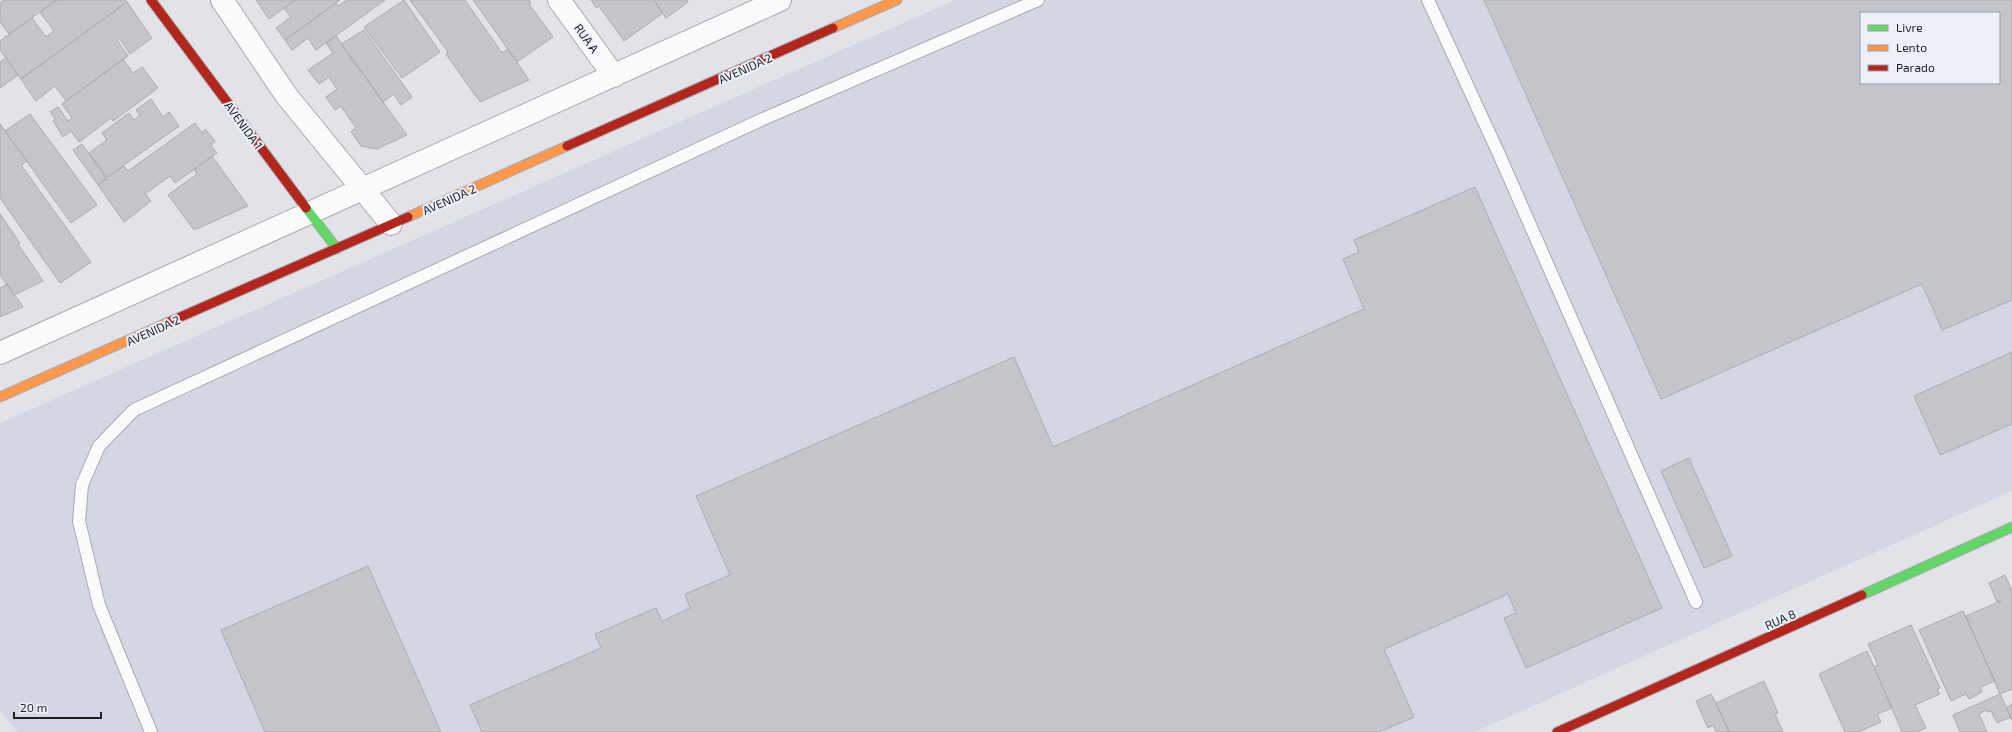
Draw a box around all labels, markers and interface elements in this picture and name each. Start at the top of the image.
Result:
legend [1860,12,2000,84]
text: Livre [1896,20,1923,34]
street label: RUA A [572,21,602,56]
text: Lento [1896,40,1927,54]
street label: AVENIDA 2 [716,50,774,86]
text: Parado [1896,60,1935,74]
street label: AVENIDA 1 [222,99,266,151]
street label: AVENIDA 2 [420,181,478,217]
street label: AVENIDA 2 [124,312,182,348]
street label: RUA 8 [1762,606,1798,632]
scale bar [14,694,101,720]
text: 20 m [20,700,47,714]

